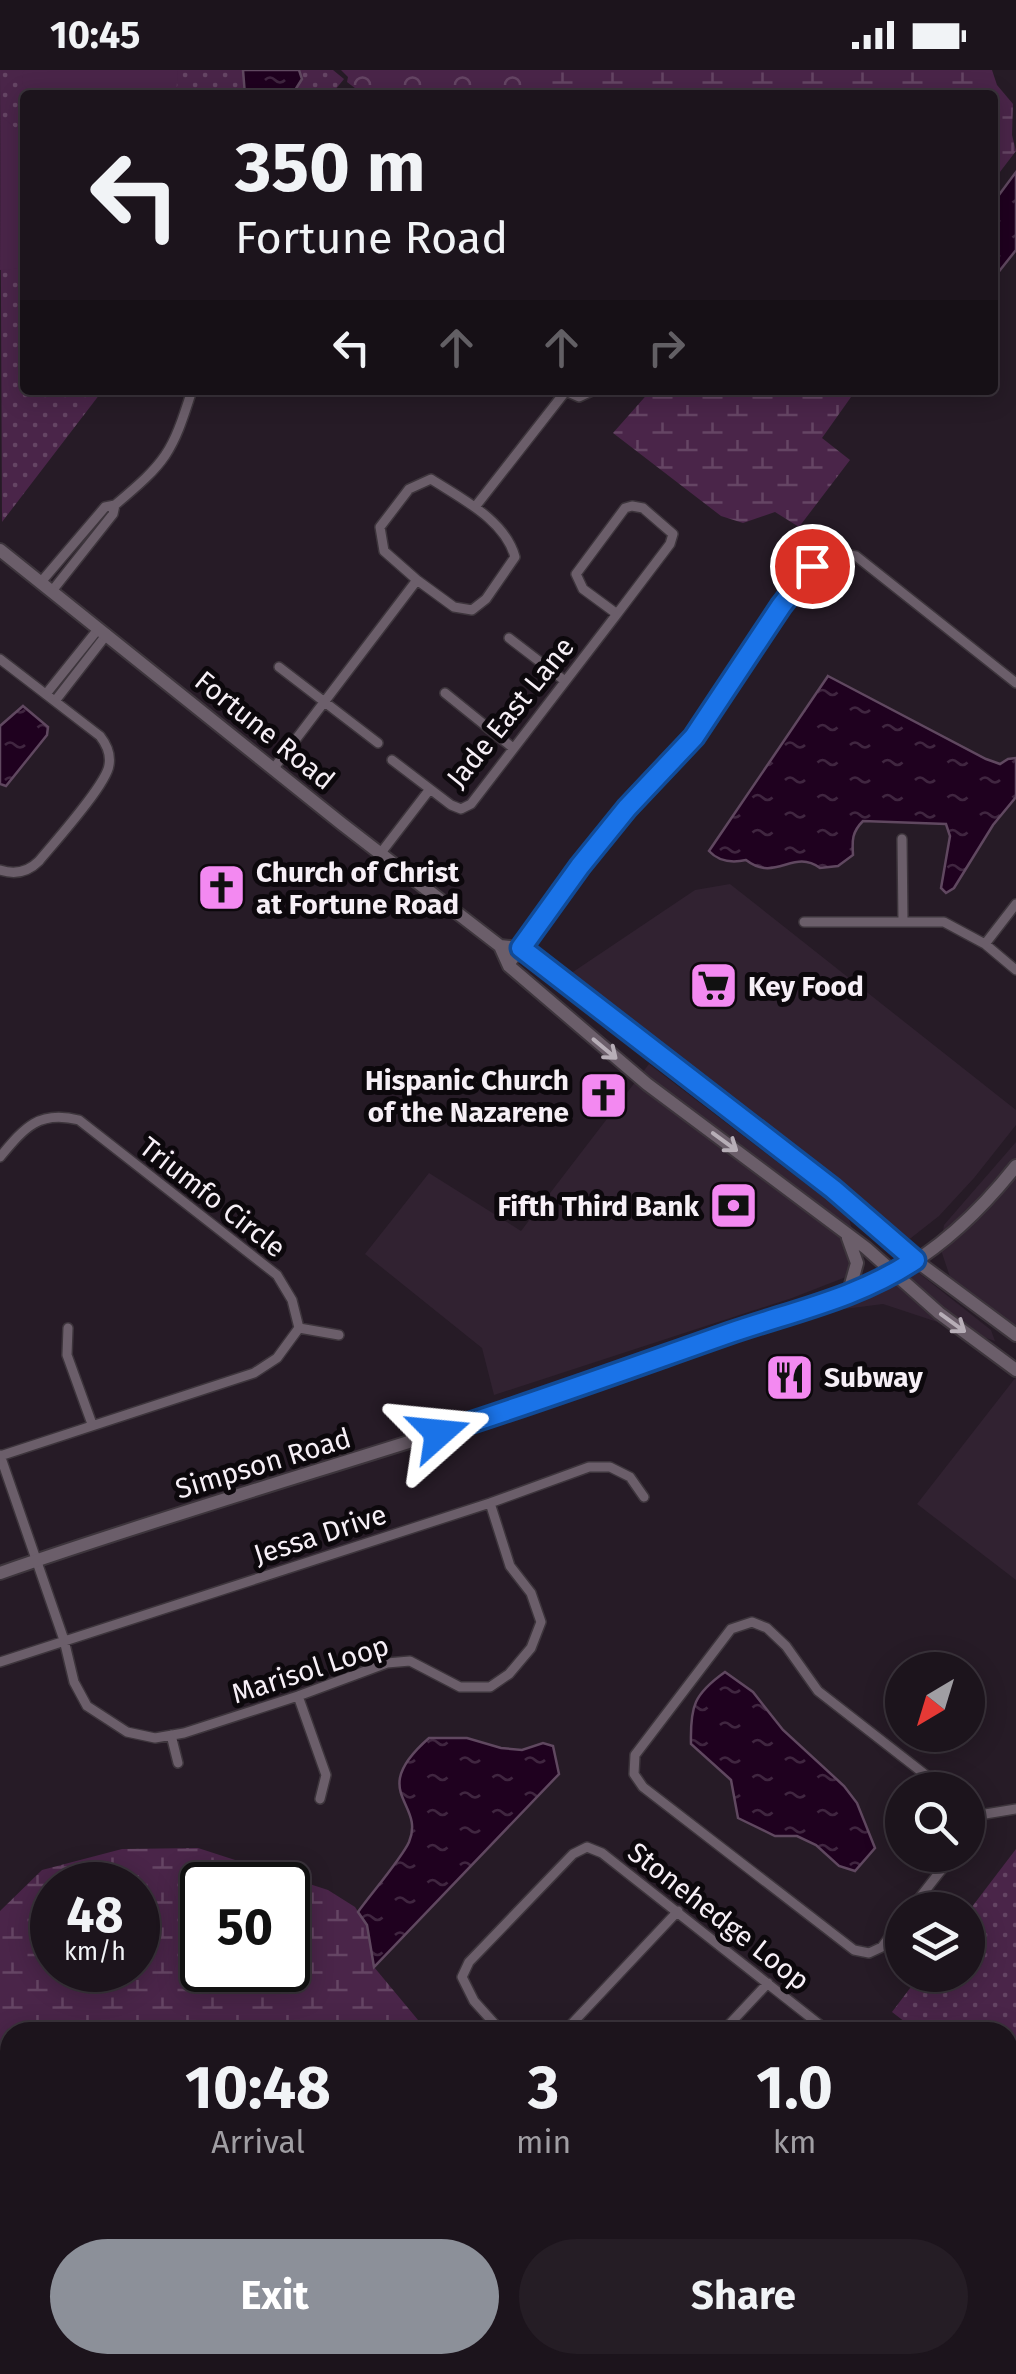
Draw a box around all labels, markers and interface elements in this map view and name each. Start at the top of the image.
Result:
text: 10:45 [50,12,140,58]
text: 350 m [235,126,426,210]
icon: left [70,130,200,260]
text: Fortune Road [235,211,508,265]
icon: left [324,320,379,375]
icon: ahead [429,320,484,375]
icon: ahead [534,320,589,375]
icon: right [639,320,694,375]
pin [770,524,855,609]
icon: arrive [785,539,840,594]
street label: Jade East Lane [440,630,581,794]
street label: Fortune Road [188,664,341,797]
place label: Church of Christ at Fortune Road [256,856,460,921]
church icon: Church of Christ at Fortune Road [195,862,247,914]
supermarket icon: Key Food [687,960,739,1012]
place label: Key Food [748,970,864,1003]
one-way arrow [592,1037,617,1060]
place label: Hispanic Church of the Nazarene [365,1064,569,1129]
church icon: Hispanic Church of the Nazarene [578,1070,630,1122]
street label: Triumfo Circle [133,1130,292,1265]
one-way arrow [711,1131,738,1152]
bank icon: Fifth Third Bank [708,1180,760,1232]
place label: Fifth Third Bank [497,1190,700,1223]
one-way arrow [939,1313,966,1334]
restaurant icon: Subway [763,1351,815,1403]
place label: Subway [824,1361,923,1394]
position arrow [387,1381,491,1485]
street label: Simpson Road [171,1421,355,1506]
street label: Jessa Drive [250,1498,391,1571]
street label: Marisol Loop [227,1629,393,1710]
north arrow [885,1652,985,1752]
map controls [885,1652,985,1992]
button: search [885,1772,985,1872]
street label: Stonehedge Loop [622,1835,816,1997]
speed limit sign: 50 [180,1862,310,1992]
text: 48 [66,1885,124,1945]
button: layers [885,1892,985,1992]
text: km/h [64,1937,126,1967]
text: 10:48 [185,2052,331,2124]
text: 3 [528,2052,559,2124]
text: 1.0 [756,2052,833,2124]
text: Arrival [211,2123,305,2161]
text: min [516,2123,571,2161]
text: km [773,2123,817,2161]
button: Exit [50,2239,499,2354]
button: Share [519,2239,968,2354]

